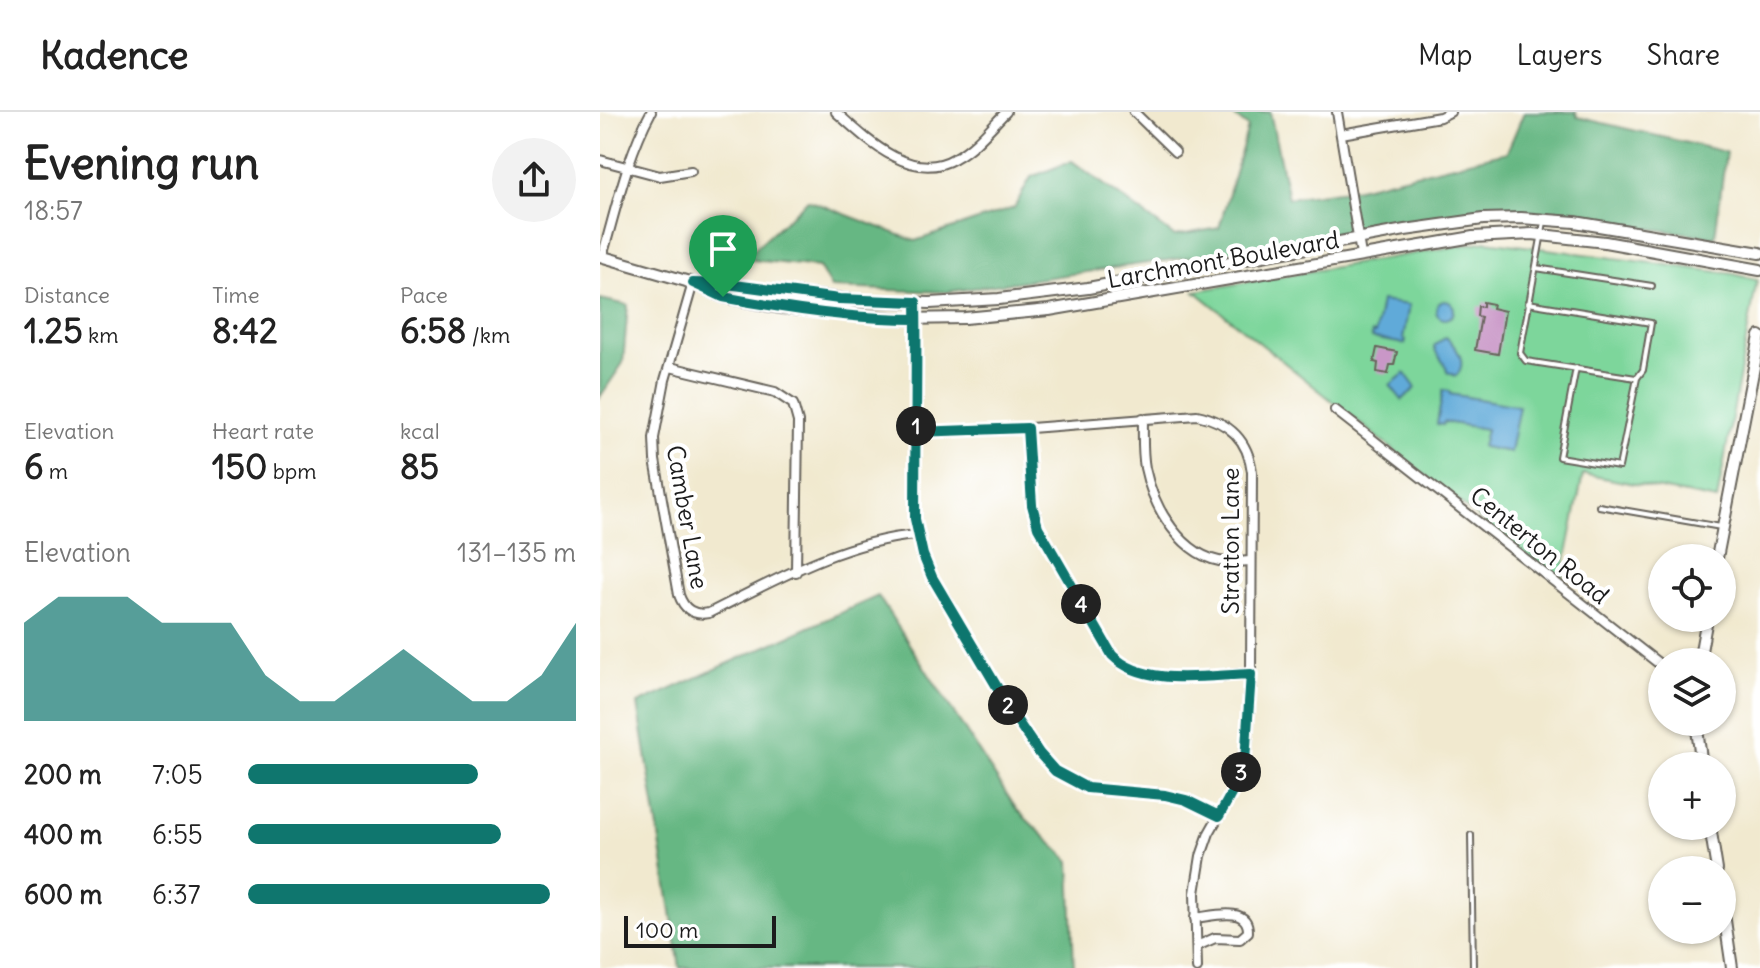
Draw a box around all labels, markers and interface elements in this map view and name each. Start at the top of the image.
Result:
text: Kadence [40,32,189,79]
text: Map [1418,37,1473,73]
text: Layers [1517,37,1603,73]
text: Share [1647,37,1720,73]
text: Evening run [24,136,259,191]
button: share [492,138,576,222]
text: 18:57 [24,194,83,227]
pin [689,215,757,297]
street label: Larchmont Boulevard [1105,224,1341,294]
icon: arrive [701,227,745,271]
text: Distance [24,281,110,309]
text: Time [212,281,260,309]
text: Pace [400,281,448,309]
text: 1.25 [24,309,83,352]
text: 8:42 [212,309,278,352]
text: 6:58 [400,309,466,352]
text: km [83,321,118,349]
text: /km [466,321,510,349]
pin: 1 [896,406,936,446]
text: 1 [912,412,920,440]
text: Elevation [24,417,114,445]
text: Heart rate [212,417,314,445]
text: kcal [400,417,440,445]
street label: Camber Lane [661,443,715,591]
text: 6 [24,445,44,488]
text: 150 [212,445,267,488]
text: 85 [400,445,439,488]
text: m [44,457,68,485]
text: bpm [267,457,317,485]
street label: Stratton Lane [1215,468,1245,614]
street label: Centerton Road [1465,480,1615,610]
text: Elevation [24,536,131,569]
text: 131–135 m [457,536,576,569]
map controls [1648,544,1736,944]
button: locate [1648,544,1736,632]
pin: 4 [1061,584,1101,624]
text: 4 [1075,590,1087,618]
button: layers [1648,648,1736,736]
pin: 2 [988,685,1028,725]
text: 2 [1002,691,1014,719]
pin: 3 [1221,752,1261,792]
button: + [1648,752,1736,840]
text: 200 m [24,758,101,791]
text: 7:05 [152,758,203,791]
text: 3 [1235,758,1247,786]
text: 400 m [24,818,102,851]
text: 6:55 [152,818,203,851]
button: − [1648,856,1736,944]
text: 600 m [24,878,102,911]
text: 6:37 [152,878,200,911]
scale bar [624,912,776,948]
text: 100 m [636,916,698,944]

